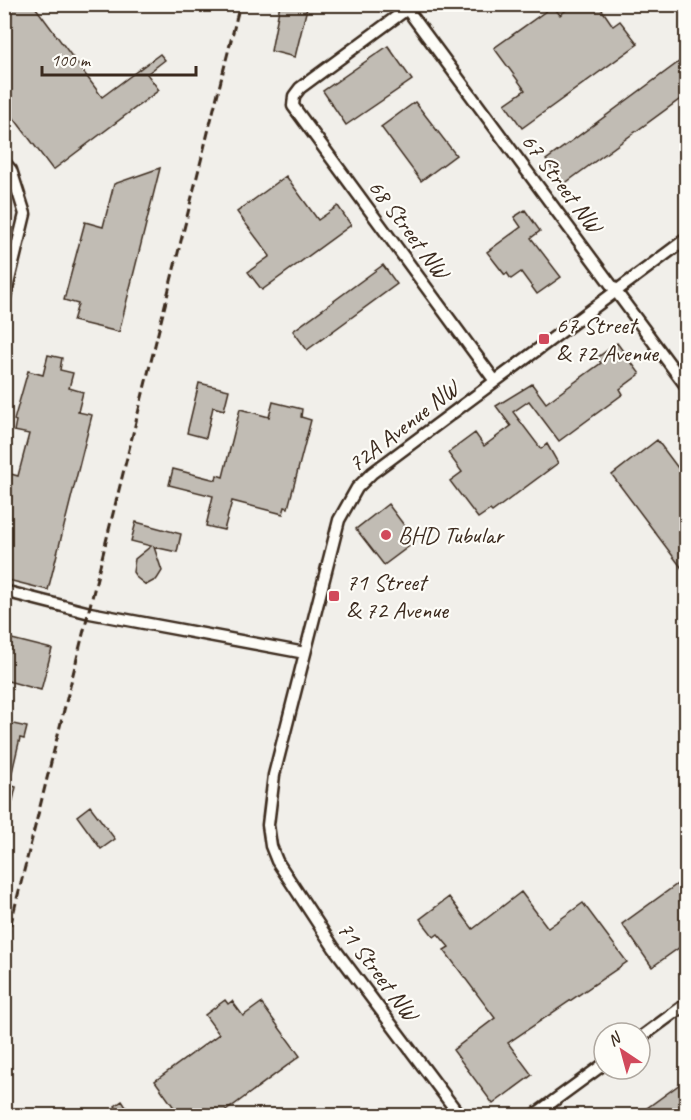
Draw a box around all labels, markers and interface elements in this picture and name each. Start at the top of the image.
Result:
scale bar [42,39,196,77]
text: 100 m [51,49,92,71]
street label: 67 Street NW [515,127,611,241]
street label: 68 Street NW [362,173,458,287]
place label: 67 Street & 72 Avenue [556,310,660,368]
marker: 67 Street & 72 Avenue [537,332,551,346]
street label: 72A Avenue NW [342,372,466,479]
place label: BHD Tubular [398,520,505,550]
marker: BHD Tubular [379,528,393,542]
place label: 71 Street & 72 Avenue [346,567,450,625]
marker: 71 Street & 72 Avenue [327,589,341,603]
street label: 71 Street NW [331,915,427,1029]
north arrow [592,1021,652,1081]
text: N [604,1027,626,1051]

